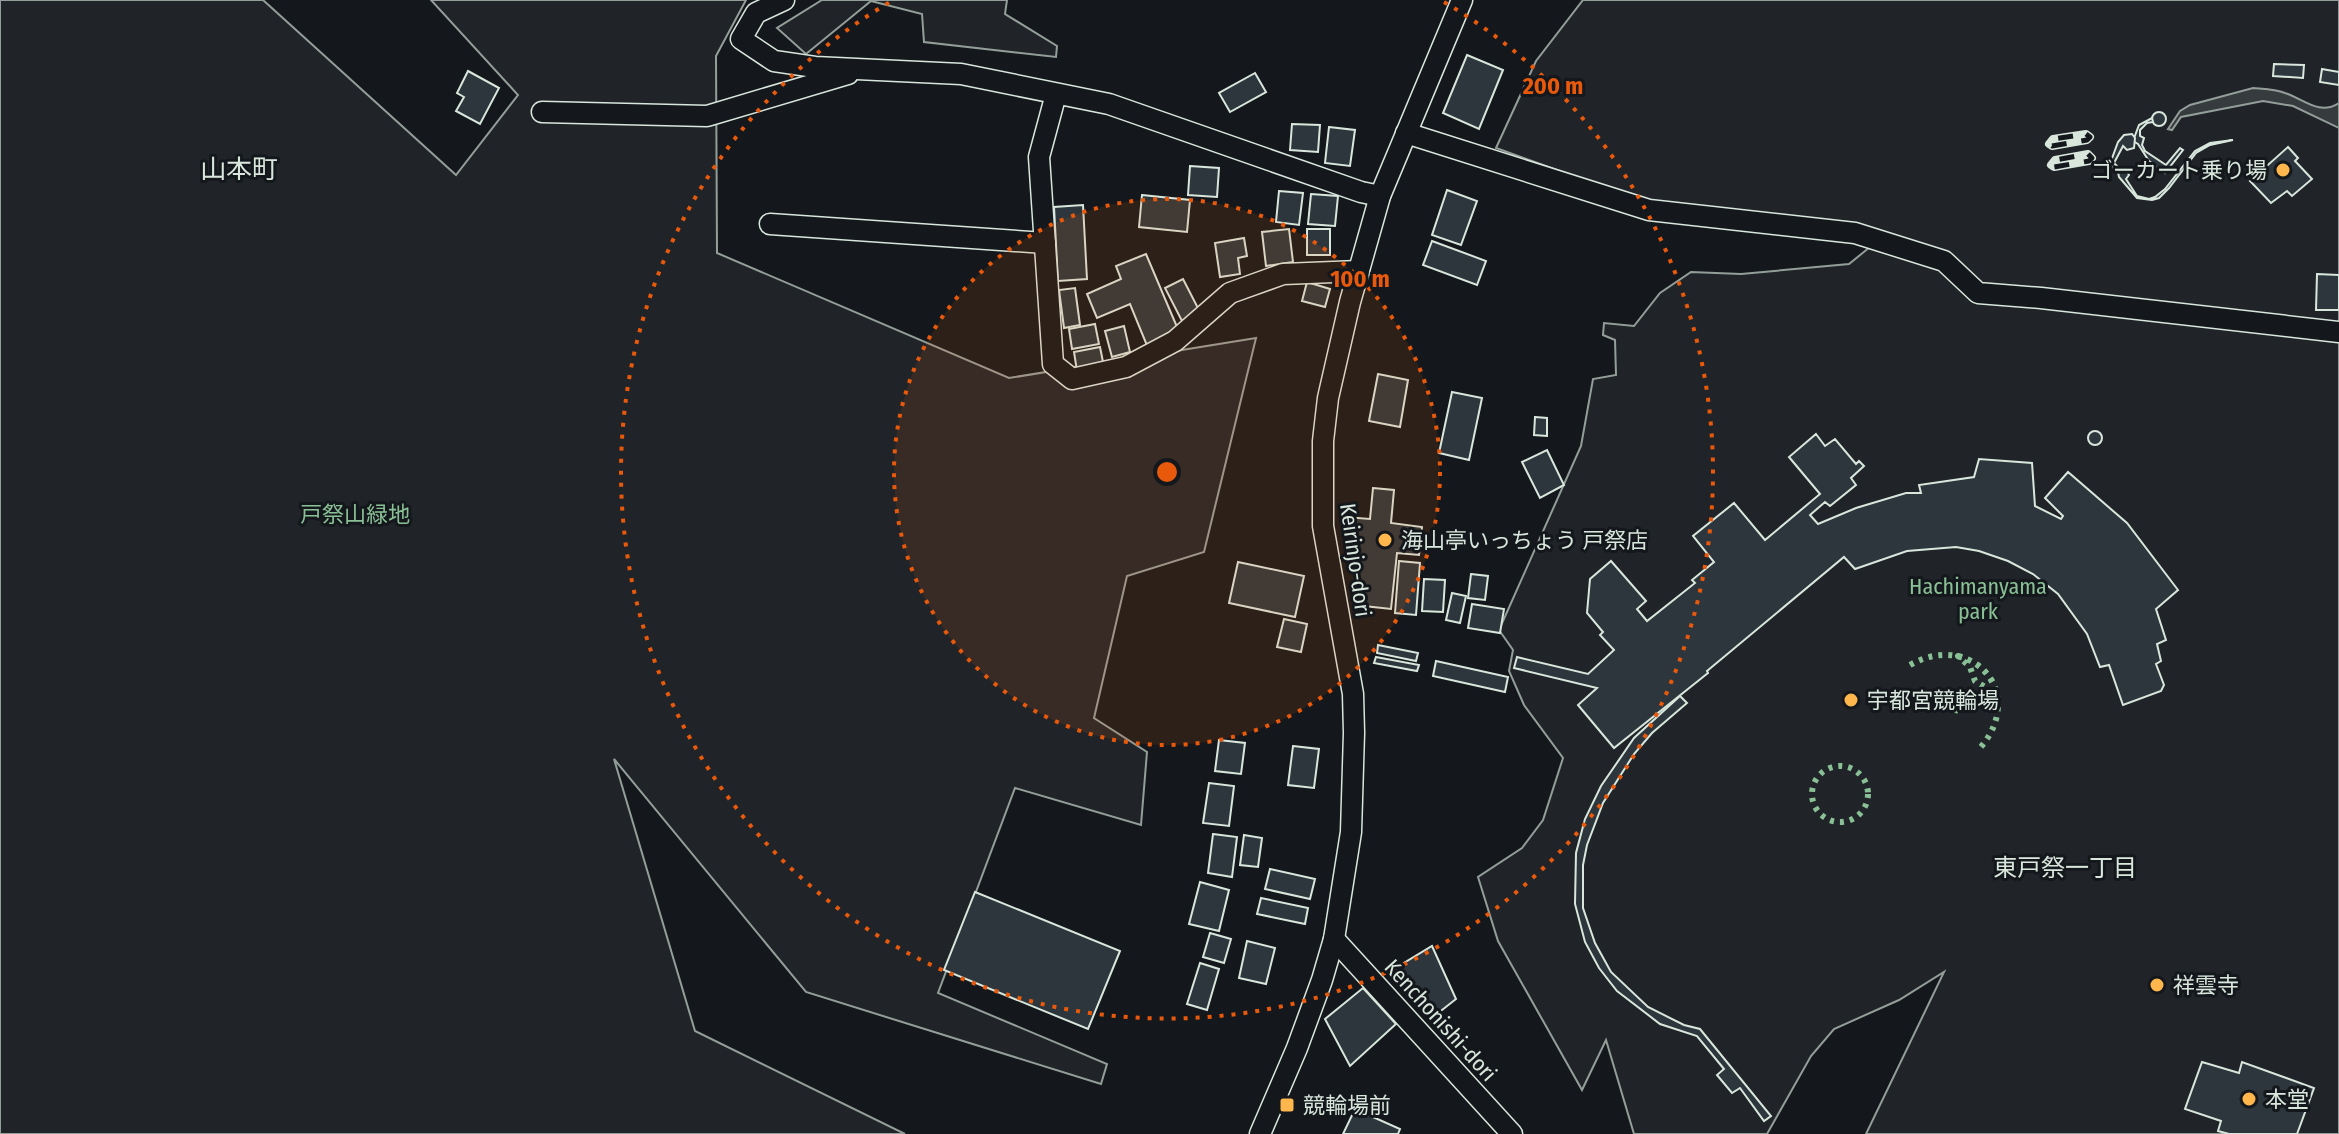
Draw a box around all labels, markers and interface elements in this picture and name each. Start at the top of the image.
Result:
text: 200 m [1522,72,1583,100]
district label: 山本町 [200,154,278,185]
place label: ゴーカート乗り場 [2091,157,2267,184]
marker: ゴーカート乗り場 [2274,161,2292,179]
text: 100 m [1330,265,1390,293]
centre of rings [1153,458,1181,486]
park label: 戸祭山緑地 [300,501,410,528]
street label: Keirinjo-dori [1334,502,1377,619]
place label: 海山亭いっちょう 戸祭店 [1401,527,1648,554]
marker: 海山亭いっちょう 戸祭店 [1376,531,1394,549]
park label: Hachimanyama park [1909,573,2047,625]
place label: 宇都宮競輪場 [1867,687,1999,714]
marker: 宇都宮競輪場 [1842,691,1860,709]
district label: 東戸祭一丁目 [1993,854,2137,882]
street label: Kenchonishi-dori [1379,954,1502,1087]
place label: 祥雲寺 [2173,972,2239,999]
marker: 祥雲寺 [2148,976,2166,994]
place label: 本堂 [2265,1086,2309,1113]
marker: 本堂 [2240,1090,2258,1108]
place label: 競輪場前 [1303,1092,1391,1119]
marker: 競輪場前 [1278,1096,1296,1114]

